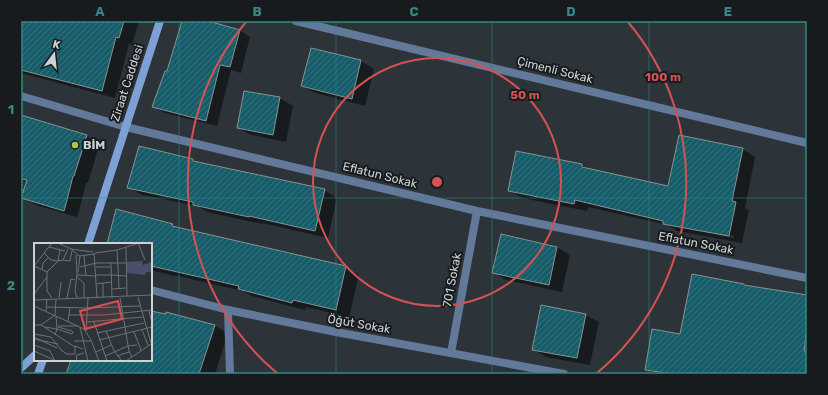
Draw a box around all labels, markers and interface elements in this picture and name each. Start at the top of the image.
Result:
text: A [95,4,105,19]
text: B [252,4,262,19]
text: C [409,4,419,19]
text: D [566,4,576,19]
text: E [724,4,732,19]
north arrow [34,34,74,74]
text: K [51,38,62,52]
street label: Ziraat Caddesi [108,43,146,123]
street label: Çimenli Sokak [516,54,595,86]
text: 100 m [645,70,681,84]
text: 50 m [510,88,540,102]
text: 1 [8,102,14,117]
place label: BİM [83,138,105,152]
marker: BİM [70,140,80,150]
street label: Eflatun Sokak [341,159,419,191]
centre of rings [430,175,444,189]
street label: Eflatun Sokak [657,229,736,257]
inset map [34,243,152,361]
street label: 701 Sokak [440,251,464,308]
text: 2 [7,278,15,293]
street label: Öğüt Sokak [327,312,392,337]

